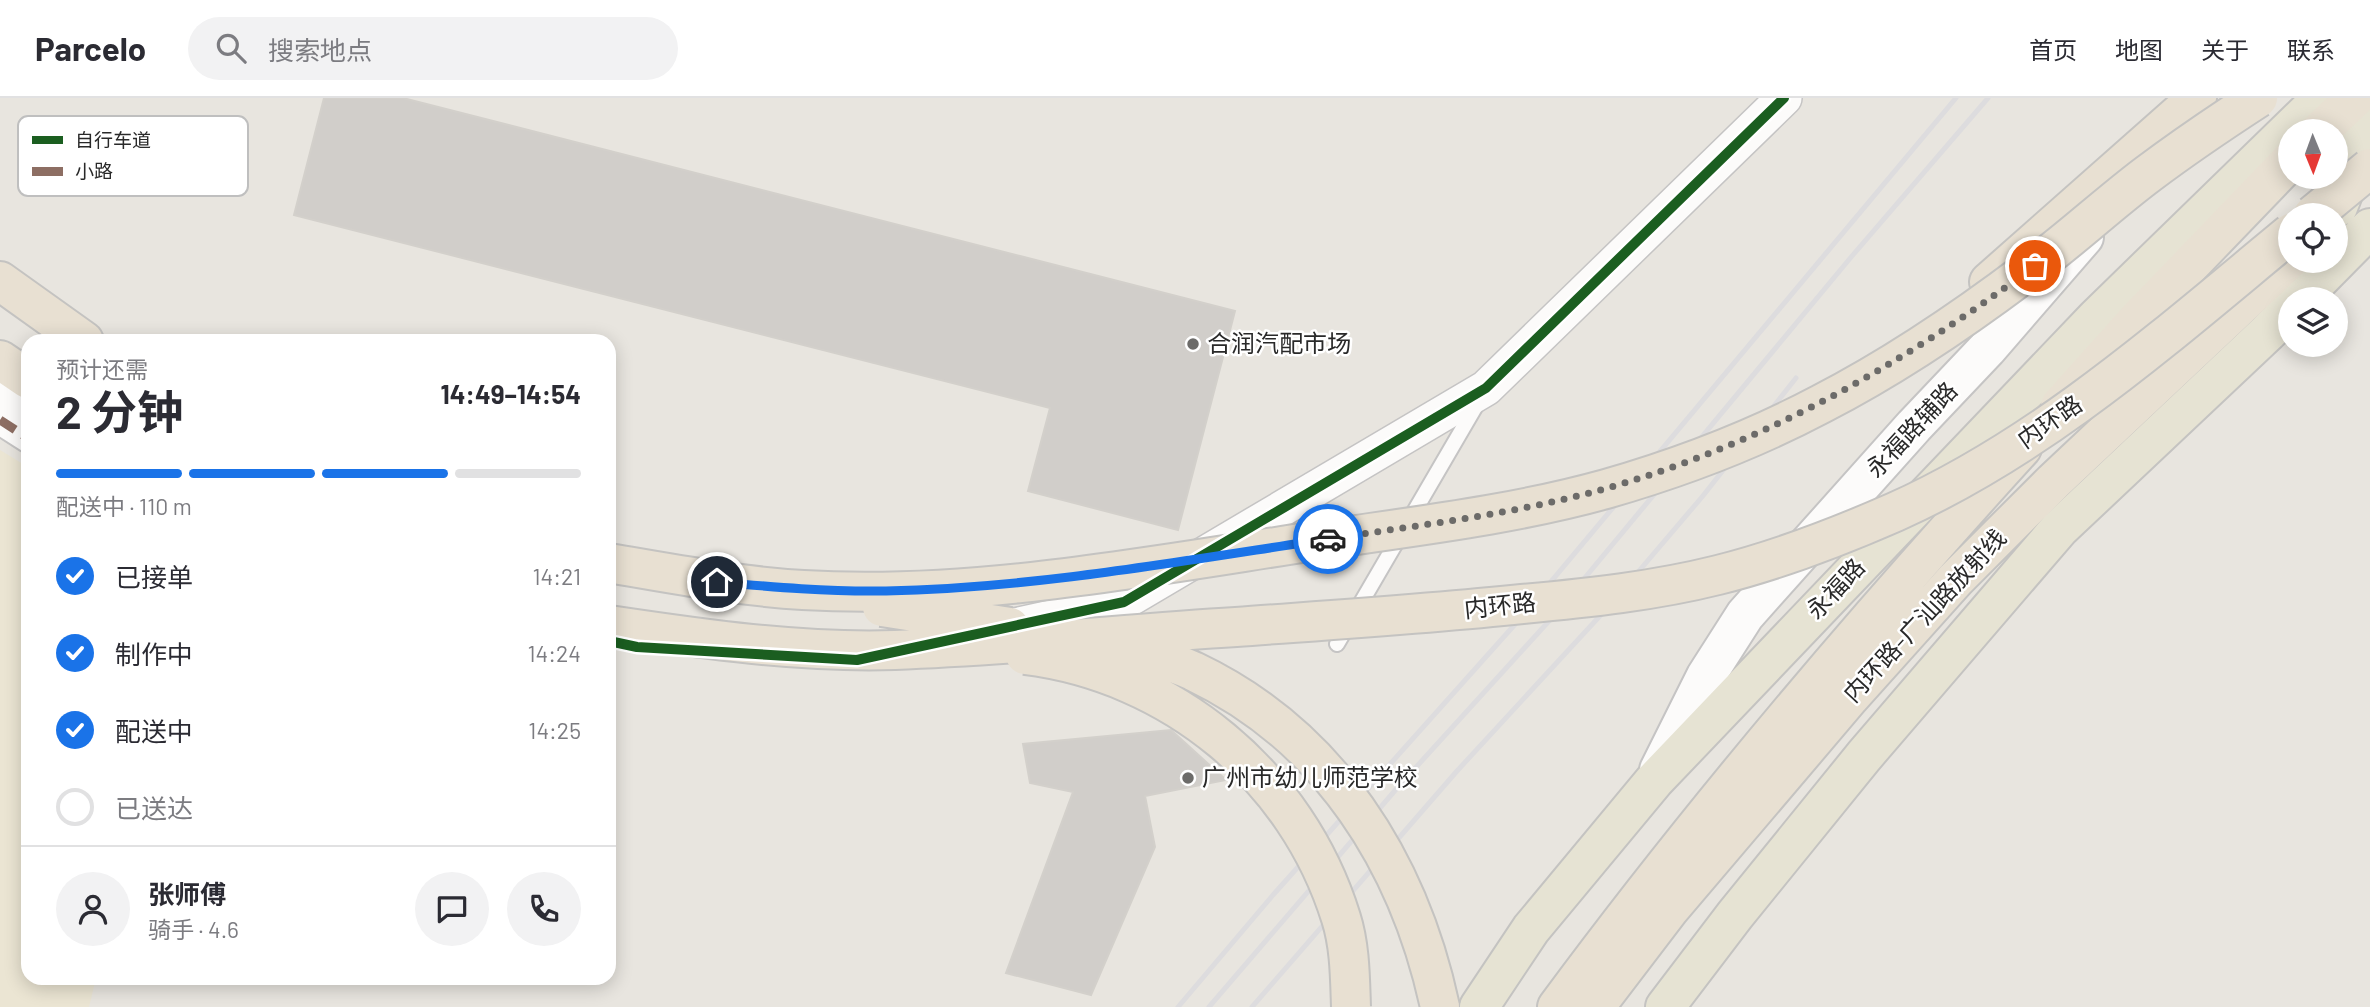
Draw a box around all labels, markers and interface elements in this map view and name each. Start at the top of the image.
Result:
search box [188,17,678,80]
text: Parcelo [35,28,146,68]
icon: search [212,29,250,67]
text: 搜索地点 [268,34,372,65]
text: 首页 [2029,35,2077,64]
text: 地图 [2115,35,2163,64]
text: 关于 [2201,35,2249,64]
text: 联系 [2287,35,2335,64]
legend [18,116,248,196]
north arrow [2278,119,2348,189]
map controls [2278,119,2348,357]
text: 自行车道 [75,128,151,151]
text: 小路 [75,159,113,182]
button: locate [2278,203,2348,273]
pin [2005,236,2065,296]
icon: bag [2016,247,2054,285]
button: layers [2278,287,2348,357]
place label: 合润汽配市场 [1207,328,1351,357]
marker: 合润汽配市场 [1185,336,1201,352]
text: 预计还需 [56,355,148,383]
street label: 永福路辅路 [1859,375,1962,483]
text: 14:49–14:54 [441,378,581,409]
text: 2 分钟 [56,383,183,438]
street label: 内环路 [2011,388,2087,453]
text: 配送中 · 110 m [56,492,192,520]
courier [1293,504,1363,574]
icon: car [1309,520,1347,558]
street label: 内环路-广汕路放射线 [1836,523,2011,707]
pin [687,552,747,612]
street label: 永福路 [1800,552,1870,624]
icon: check [56,557,94,595]
text: 已接单 [115,561,193,592]
text: 14:21 [532,562,581,590]
icon: home [698,563,736,601]
street label: 内环路 [1463,586,1537,623]
icon: check [56,634,94,672]
text: 制作中 [115,638,193,669]
text: 14:24 [527,639,581,667]
icon: check [56,711,94,749]
text: 配送中 [115,715,193,746]
text: 14:25 [528,716,581,744]
place label: 广州市幼儿师范学校 [1202,762,1418,791]
marker: 广州市幼儿师范学校 [1180,770,1196,786]
text: 已送达 [115,792,193,823]
button: person [56,872,130,946]
button: chat [415,872,489,946]
button: phone [507,872,581,946]
text: 张师傅 [148,878,226,909]
text: 骑手 · 4.6 [148,915,239,943]

